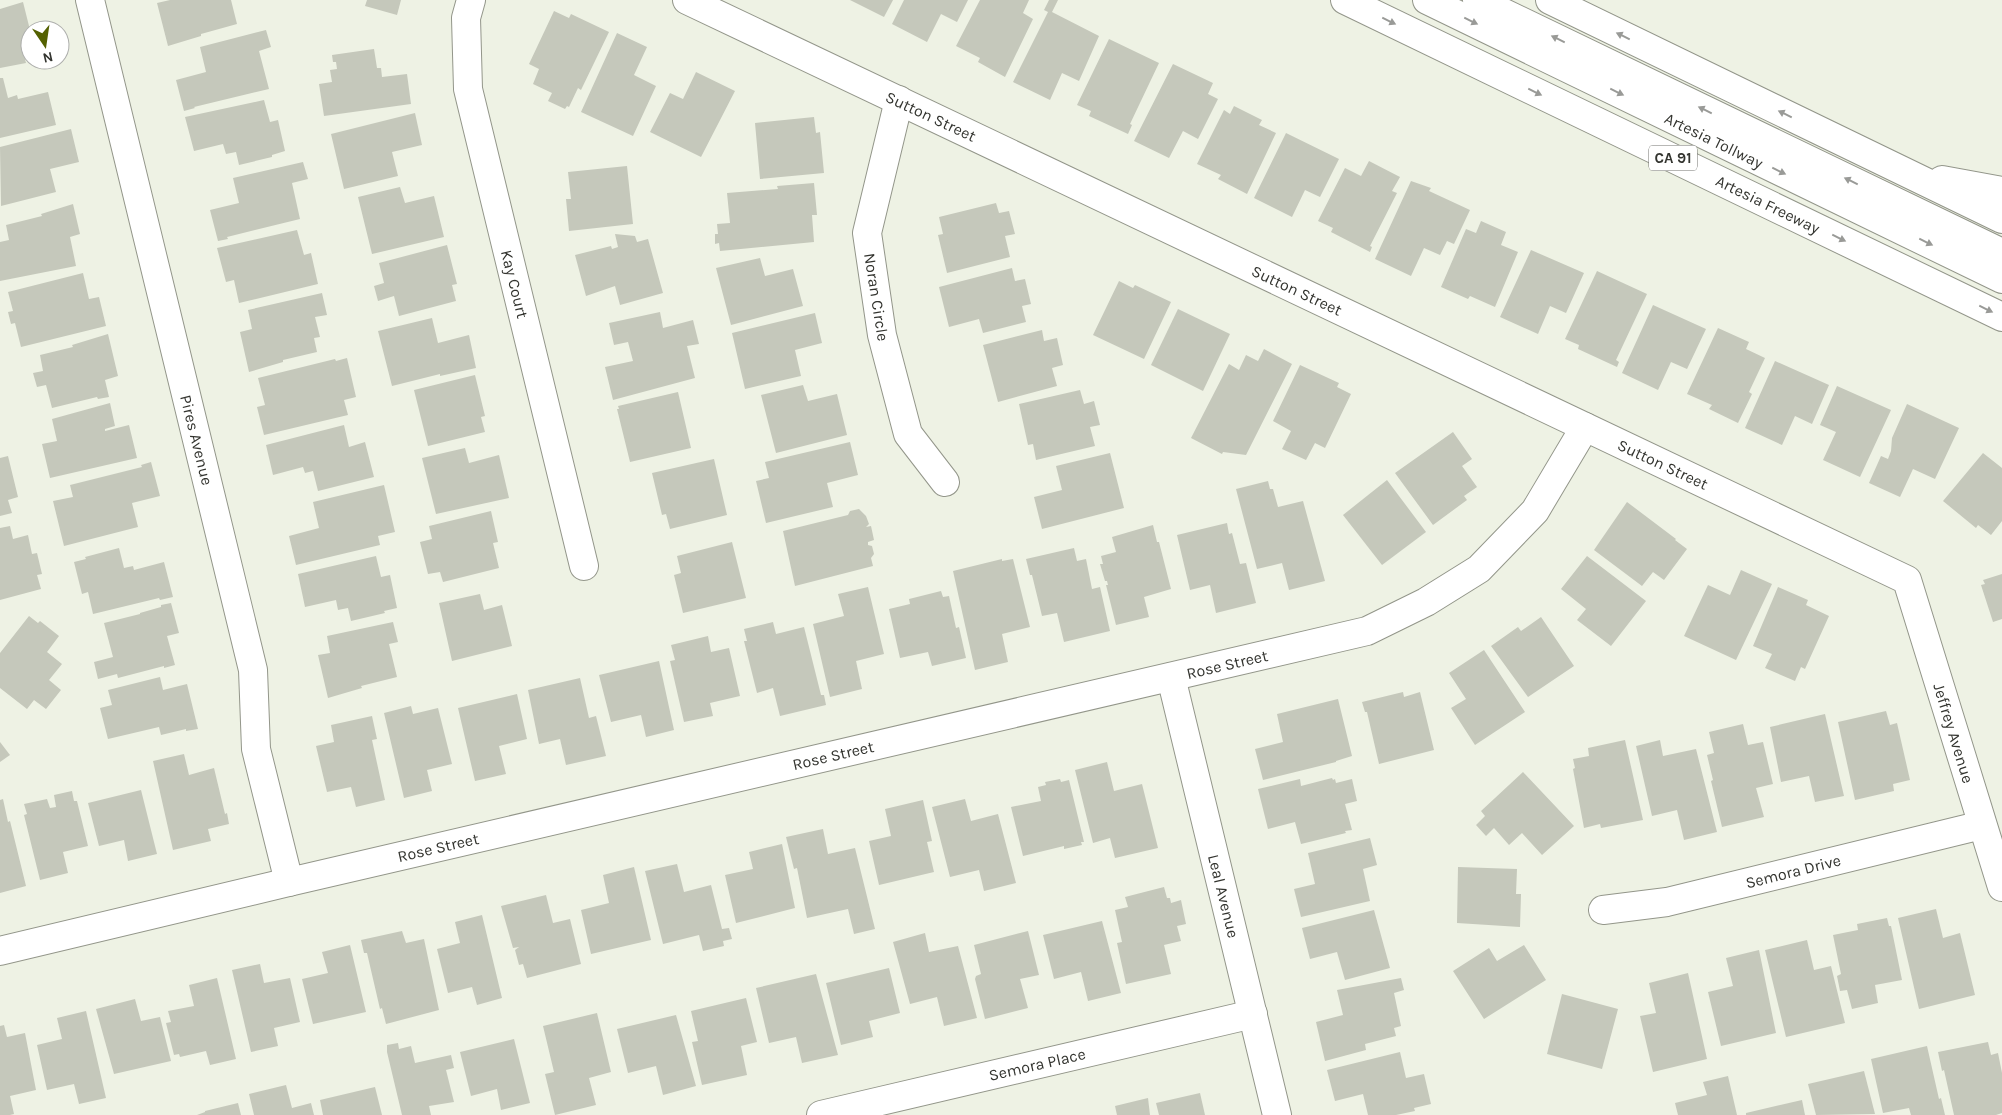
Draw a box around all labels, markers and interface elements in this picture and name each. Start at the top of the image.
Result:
one-way arrow [1382,17,1396,25]
one-way arrow [1464,18,1478,26]
north arrow [20,20,70,70]
one-way arrow [1616,32,1630,40]
one-way arrow [1551,35,1566,44]
text: N [41,48,55,67]
street label: Sutton Street [883,87,979,146]
one-way arrow [1528,88,1542,96]
one-way arrow [1610,89,1624,97]
one-way arrow [1698,106,1712,114]
street label: Artesia Tollway [1661,108,1767,173]
one-way arrow [1778,110,1792,118]
road number: CA 91 [1649,146,1697,170]
one-way arrow [1772,167,1786,175]
street label: Artesia Freeway [1713,171,1823,238]
one-way arrow [1844,177,1858,185]
one-way arrow [1832,235,1846,243]
one-way arrow [1918,237,1933,246]
street label: Kay Court [497,248,532,320]
street label: Noran Circle [860,252,893,343]
street label: Sutton Street [1249,261,1345,320]
one-way arrow [1978,305,1993,313]
street label: Pires Avenue [176,393,217,487]
street label: Sutton Street [1615,435,1711,494]
street label: Rose Street [1185,646,1270,683]
street label: Jeffrey Avenue [1929,681,1978,785]
street label: Rose Street [791,737,876,774]
street label: Rose Street [396,829,481,866]
street label: Semora Drive [1744,850,1843,892]
street label: Leal Avenue [1204,852,1243,940]
street label: Semora Place [987,1044,1087,1085]

